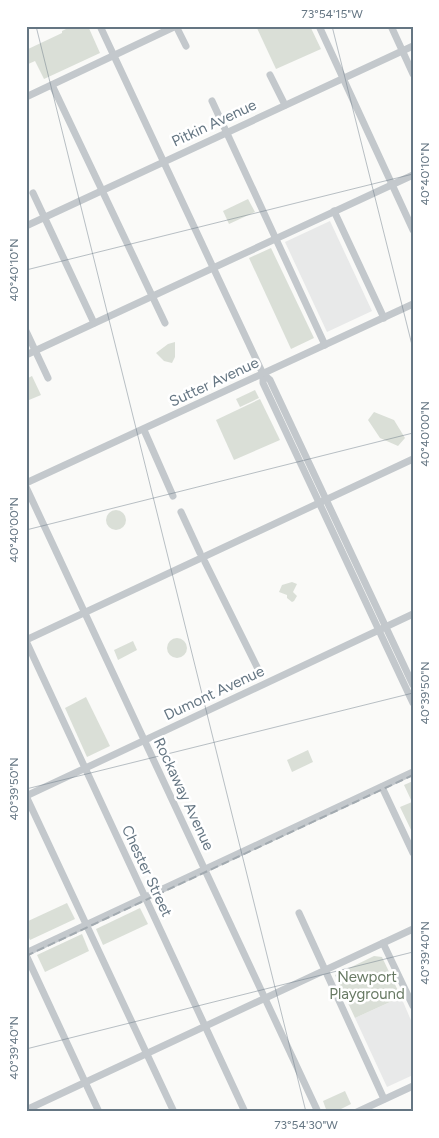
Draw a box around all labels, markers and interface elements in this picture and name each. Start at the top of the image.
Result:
text: 73°54'15"W [301,7,363,21]
street label: Pitkin Avenue [169,96,259,150]
text: 40°40'10"N [418,143,432,205]
text: 40°40'10"N [7,239,21,301]
street label: Sutter Avenue [166,353,262,411]
text: 40°40'00"N [418,401,432,467]
text: 40°40'00"N [7,497,21,563]
text: 40°39'50"N [418,661,432,725]
street label: Dumont Avenue [161,662,267,724]
street label: Rockaway Avenue [150,735,218,853]
text: 40°39'50"N [7,757,21,821]
street label: Chester Street [118,822,176,920]
text: 40°39'40"N [418,921,432,985]
park label: Newport Playground [329,968,405,1003]
text: 40°39'40"N [7,1016,21,1080]
text: 73°54'30"W [274,1118,338,1132]

